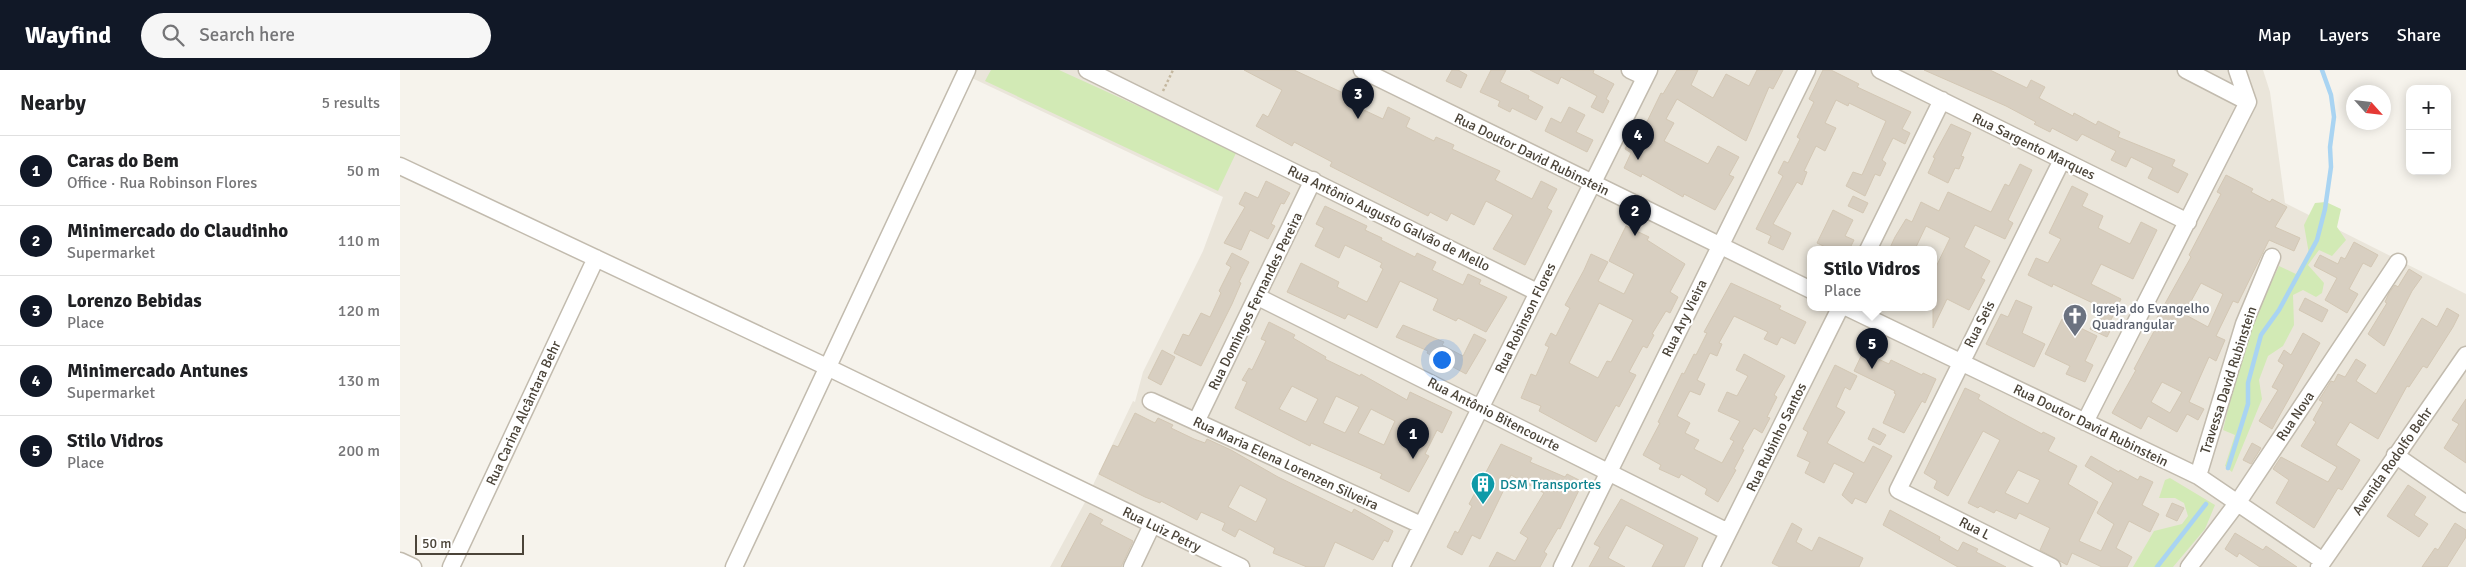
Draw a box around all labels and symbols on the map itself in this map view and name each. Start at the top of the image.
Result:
pin: 3 [1342,78,1374,119]
north arrow [2346,85,2391,130]
street label: Rua Doutor David Rubinstein [1451,109,1612,199]
street label: Rua Sargento Marques [1970,109,2098,184]
pin: 4 [1622,119,1654,160]
street label: Rua Antônio Augusto Galvão de Mello [1285,162,1493,275]
pin: 2 [1619,195,1651,236]
street label: Rua Domingos Fernandes Pereira [1205,209,1306,393]
street label: Rua Robinson Flores [1491,260,1560,376]
street label: Rua Ary Vieira [1658,277,1711,360]
street label: Rua Seis [1960,298,1999,351]
place label: Igreja do Evangelho Quadrangular [2092,300,2209,333]
church icon: Igreja do Evangelho Quadrangular [2062,303,2088,337]
street label: Travessa David Rubinstein [2197,304,2260,456]
pin: 5 [1856,328,1888,369]
street label: Rua Carina Alcântara Behr [482,337,565,488]
your location [1429,347,1455,373]
street label: Rua Antônio Bitencourte [1425,374,1563,455]
street label: Rua Rubinho Santos [1743,380,1810,495]
street label: Rua Doutor David Rubinstein [2010,380,2171,470]
street label: Rua Nova [2273,388,2318,444]
street label: Avenida Rodolfo Behr [2349,403,2437,519]
street label: Rua Maria Elena Lorenzen Silveira [1190,413,1381,514]
pin: 1 [1397,418,1429,459]
building icon: DSM Transportes [1470,471,1496,505]
place label: DSM Transportes [1500,476,1601,493]
street label: Rua Luiz Petry [1120,503,1204,556]
street label: Rua L [1956,513,1993,544]
scale bar [415,532,524,555]

